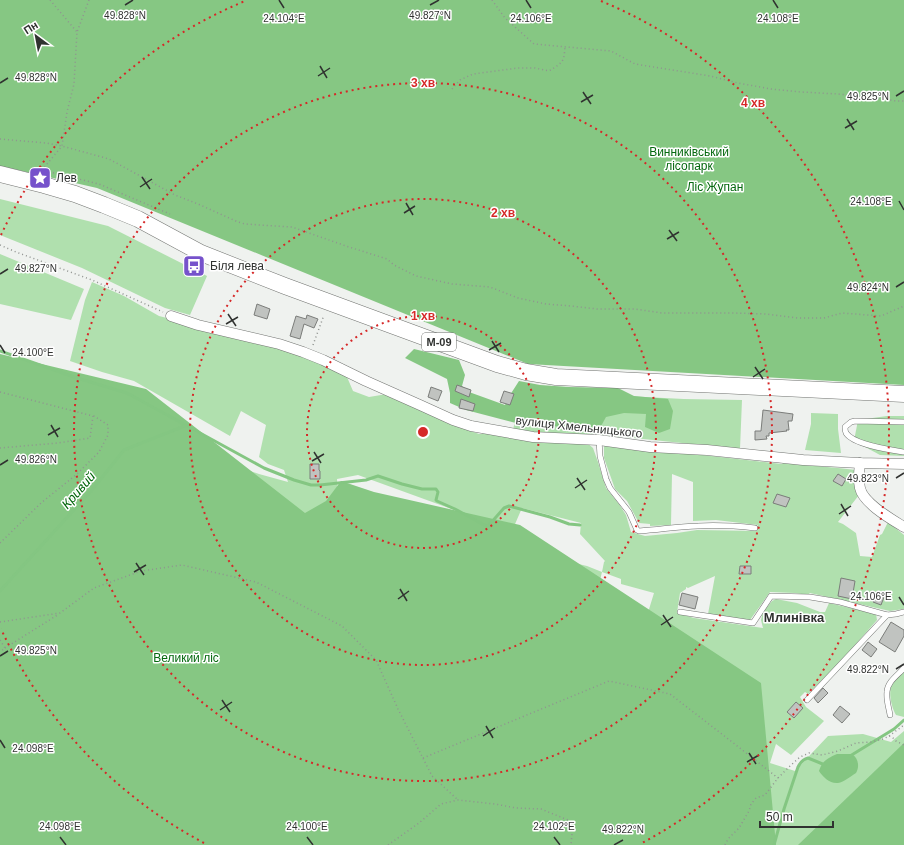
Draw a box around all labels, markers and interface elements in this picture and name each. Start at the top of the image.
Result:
text: 49.828°N [104,10,146,21]
text: 49.827°N [409,10,451,21]
text: 24.104°E [263,13,305,24]
text: 24.106°E [510,13,552,24]
text: 24.108°E [757,13,799,24]
north arrow [16,16,56,56]
text: Пн [21,19,40,36]
text: 49.828°N [15,72,57,83]
text: 3 хв [411,76,435,90]
text: 49.825°N [847,91,889,102]
text: 4 хв [741,96,765,110]
park label: Винниківський лісопарк [649,145,729,173]
place icon: Лев [27,165,53,191]
place label: Лев [56,171,77,185]
park label: Ліс Жупан [687,180,743,194]
text: 24.108°E [850,196,892,207]
text: 2 хв [491,206,515,220]
bus stop icon: Бiля лева [181,253,207,279]
place label: Бiля лева [210,259,264,273]
text: 49.827°N [15,263,57,274]
text: 49.824°N [847,282,889,293]
text: 1 хв [411,309,435,323]
road number: М-09 [422,333,456,351]
text: 24.100°E [12,347,54,358]
street label: вулиця Хмельницького [515,413,643,441]
centre of rings [416,425,430,439]
text: 49.826°N [15,454,57,465]
water label: Кривий [58,469,98,512]
text: 49.823°N [847,473,889,484]
text: 24.106°E [850,591,892,602]
district label: Млинівка [764,610,825,625]
text: 49.825°N [15,645,57,656]
park label: Великий ліс [153,651,219,665]
text: 49.822°N [847,664,889,675]
text: 24.098°E [12,743,54,754]
scale bar [760,803,833,829]
text: 50 m [766,810,793,824]
text: 24.098°E [39,821,81,832]
text: 24.100°E [286,821,328,832]
text: 24.102°E [533,821,575,832]
text: 49.822°N [602,824,644,835]

